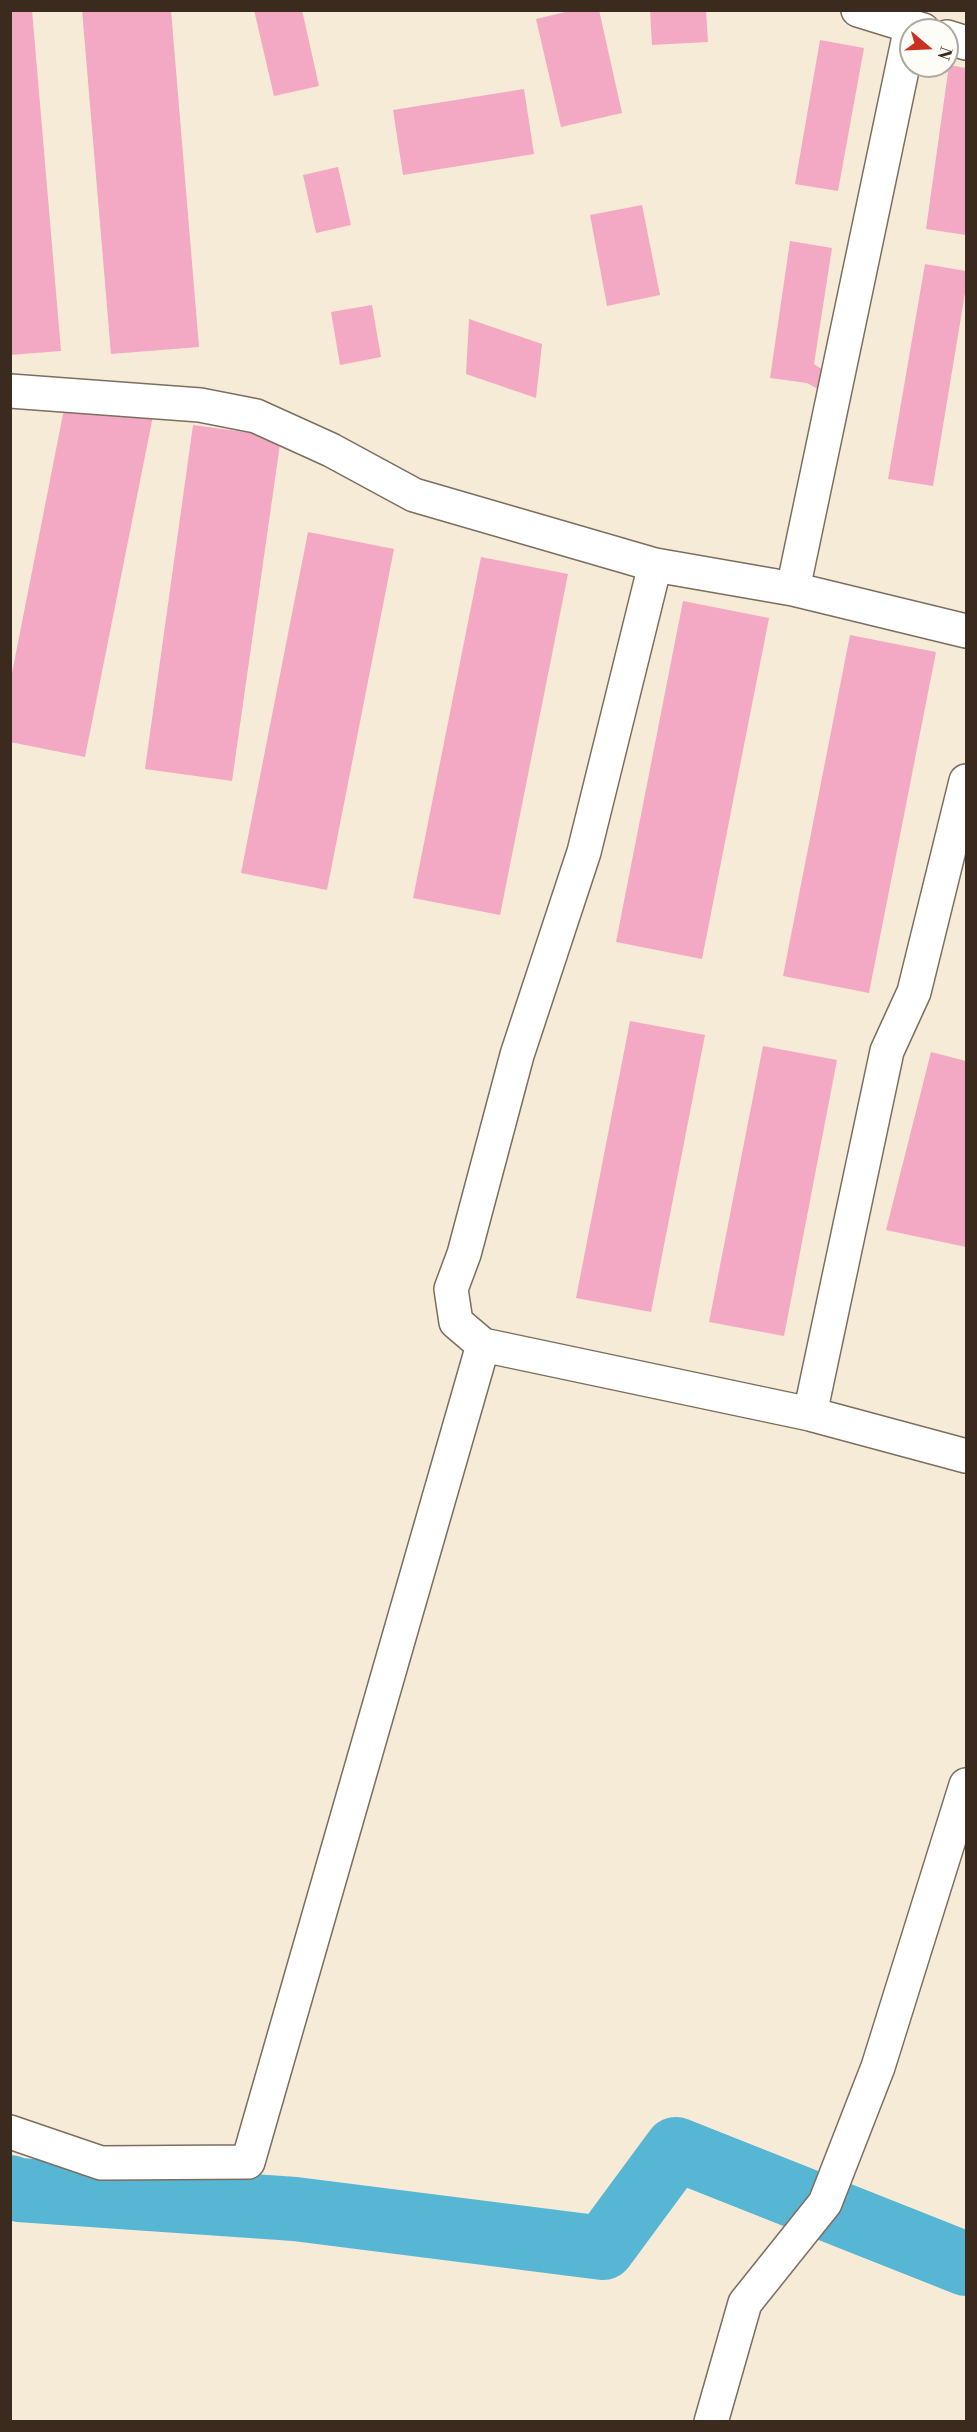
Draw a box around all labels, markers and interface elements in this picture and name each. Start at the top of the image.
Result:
north arrow [899,18,959,78]
text: N [933,44,956,62]

